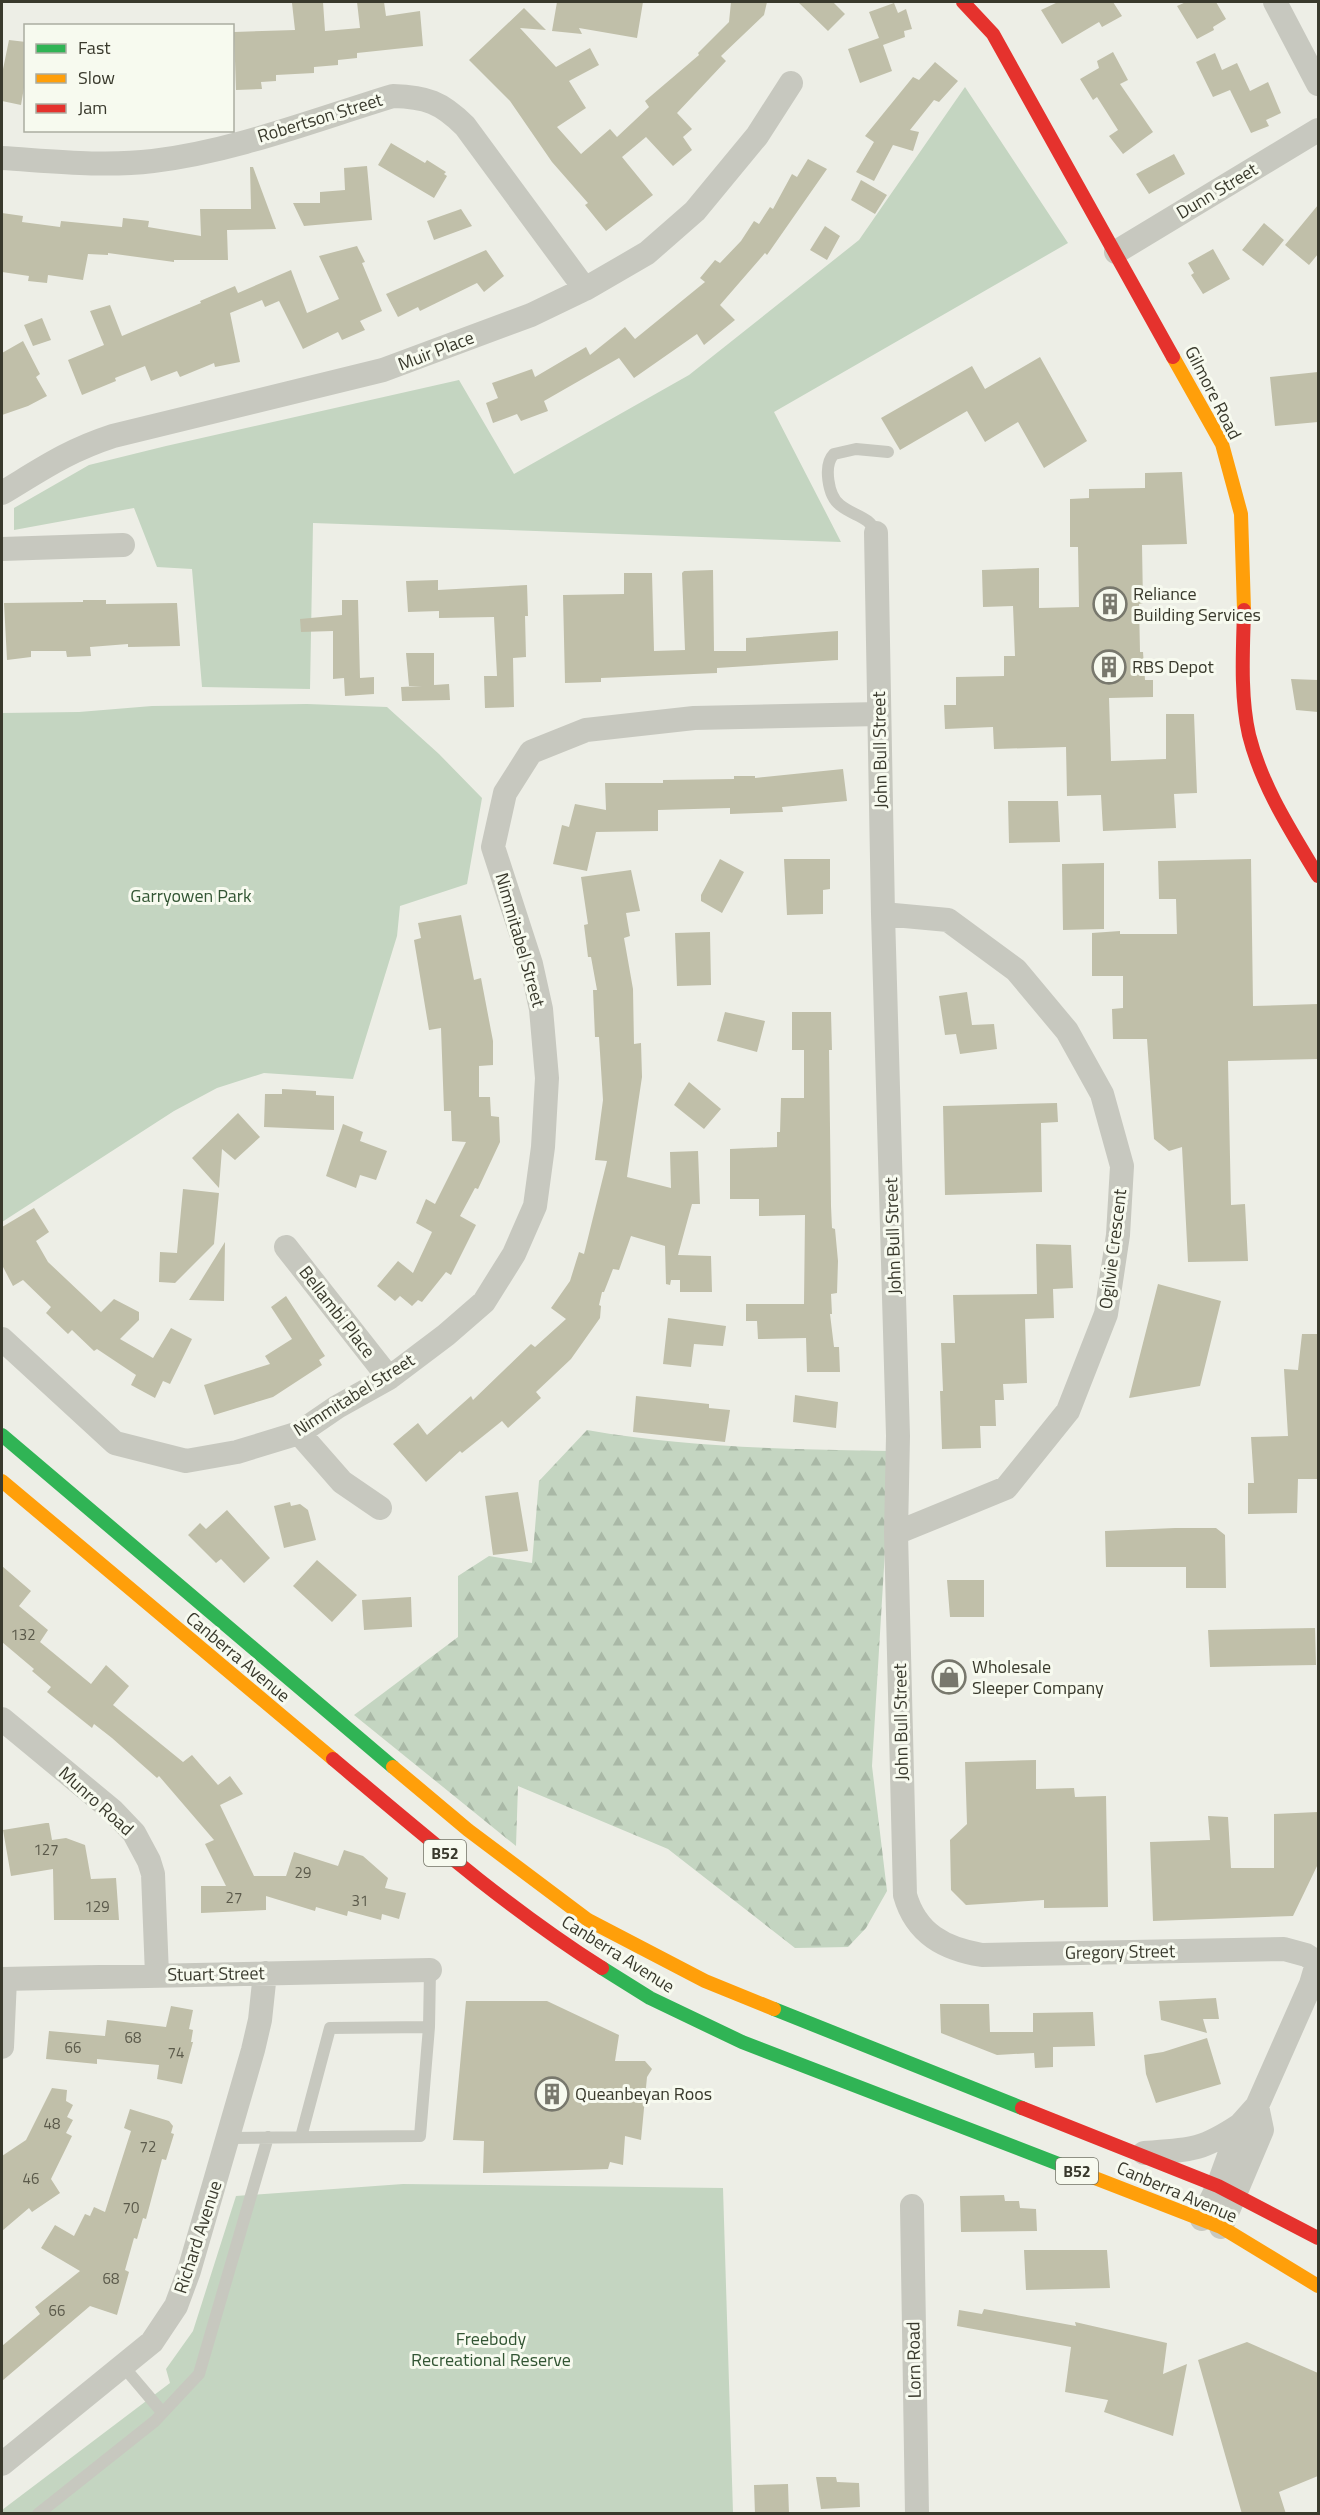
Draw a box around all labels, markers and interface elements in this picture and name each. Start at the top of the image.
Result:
legend [24,24,234,132]
text: Fast [78,34,111,61]
text: Slow [78,64,115,91]
street label: Robertson Street [254,85,386,149]
text: Jam [78,94,107,121]
street label: Dunn Street [1171,155,1263,226]
street label: Muir Place [394,324,478,377]
street label: Gilmore Road [1178,341,1249,444]
place label: Reliance Building Services [1133,580,1261,628]
building icon: Reliance Building Services [1092,586,1128,622]
building icon: RBS Depot [1091,649,1127,685]
place label: RBS Depot [1132,653,1215,680]
street label: John Bull Street [865,690,894,809]
street label: Nimmitabel Street [488,870,553,1011]
park label: Garryowen Park [130,882,252,909]
street label: John Bull Street [877,1176,908,1295]
street label: Ogilvie Crescent [1092,1187,1133,1311]
street label: Bellambi Place [293,1260,382,1364]
street label: Nimmitabel Street [288,1346,420,1443]
street label: Canberra Avenue [180,1605,296,1708]
house number: 132 [10,1623,36,1646]
place label: Wholesale Sleeper Company [972,1653,1104,1701]
shop icon: Wholesale Sleeper Company [931,1659,967,1695]
street label: John Bull Street [886,1662,915,1781]
street label: Munro Road [53,1760,140,1842]
house number: 127 [33,1838,59,1861]
road number: B52 [424,1840,466,1866]
house number: 29 [295,1861,311,1884]
house number: 27 [226,1886,242,1909]
house number: 31 [352,1889,368,1912]
house number: 129 [84,1895,110,1918]
street label: Canberra Avenue [557,1908,680,1999]
street label: Gregory Street [1065,1937,1176,1966]
street label: Stuart Street [167,1959,266,1988]
house number: 68 [125,2026,141,2049]
house number: 66 [65,2036,81,2059]
house number: 74 [168,2041,184,2064]
building icon: Queanbeyan Roos [534,2076,570,2112]
place label: Queanbeyan Roos [575,2080,712,2107]
house number: 48 [44,2112,60,2135]
house number: 72 [140,2135,156,2158]
street label: Canberra Avenue [1113,2154,1242,2229]
road number: B52 [1056,2158,1098,2184]
house number: 46 [23,2167,39,2190]
street label: Richard Avenue [167,2177,228,2297]
house number: 70 [123,2196,139,2219]
house number: 68 [103,2267,119,2290]
house number: 66 [49,2299,65,2322]
street label: Lorn Road [899,2321,928,2399]
park label: Freebody Recreational Reserve [411,2325,571,2373]

